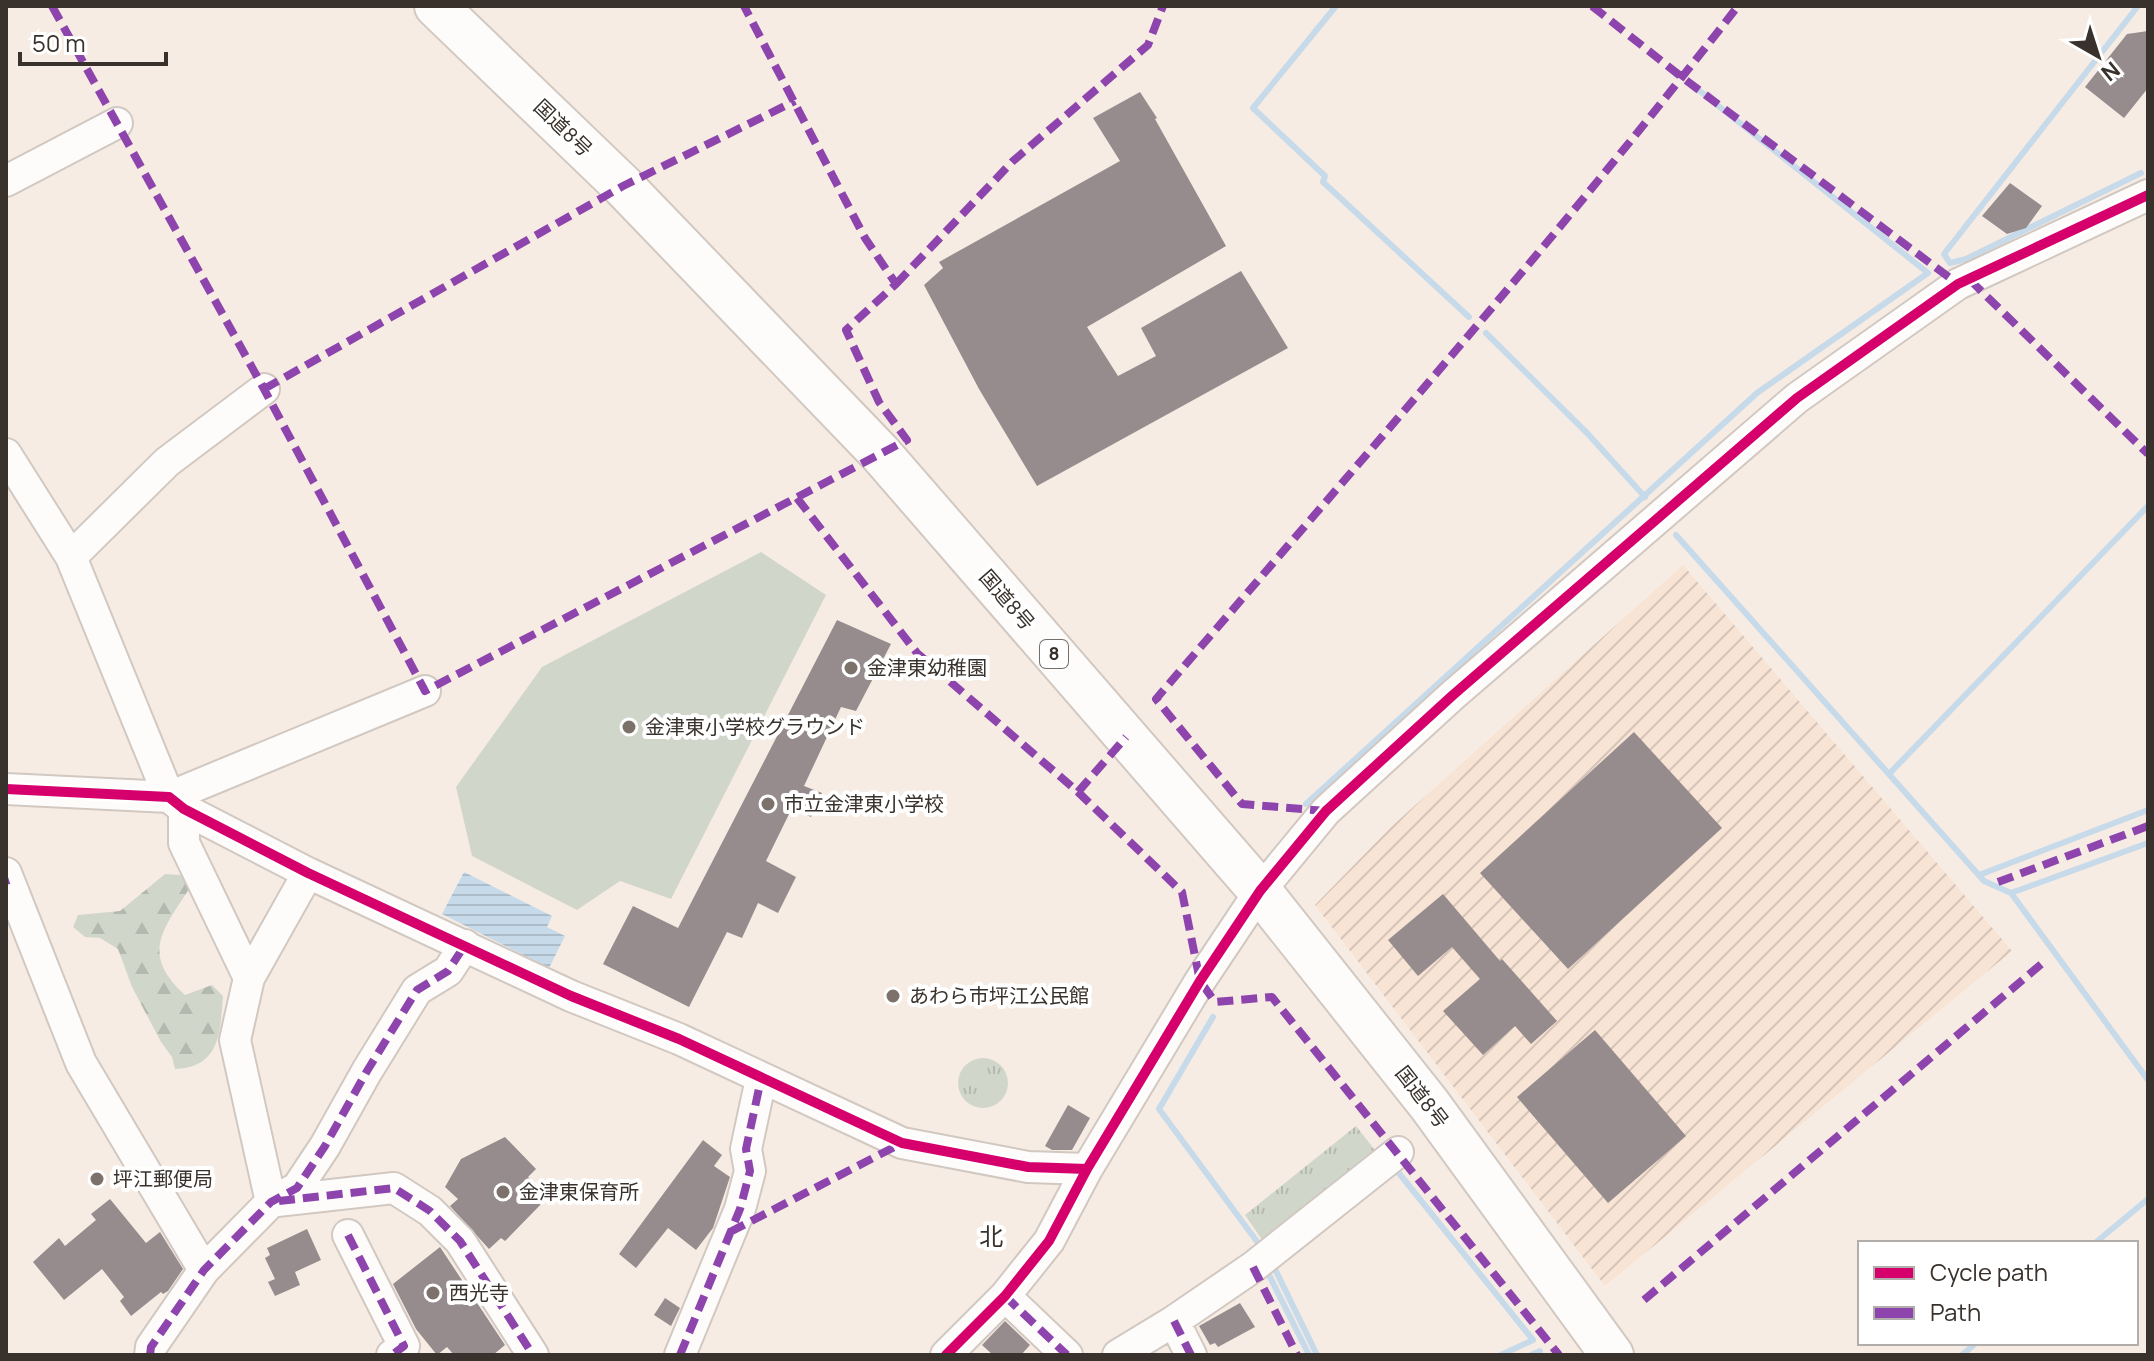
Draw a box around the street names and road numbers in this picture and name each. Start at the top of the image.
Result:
street label: 国道8号 [528,93,598,162]
street label: 国道8号 [974,564,1041,636]
road number: 8 [1040,640,1068,668]
street label: 国道8号 [1390,1060,1455,1133]

